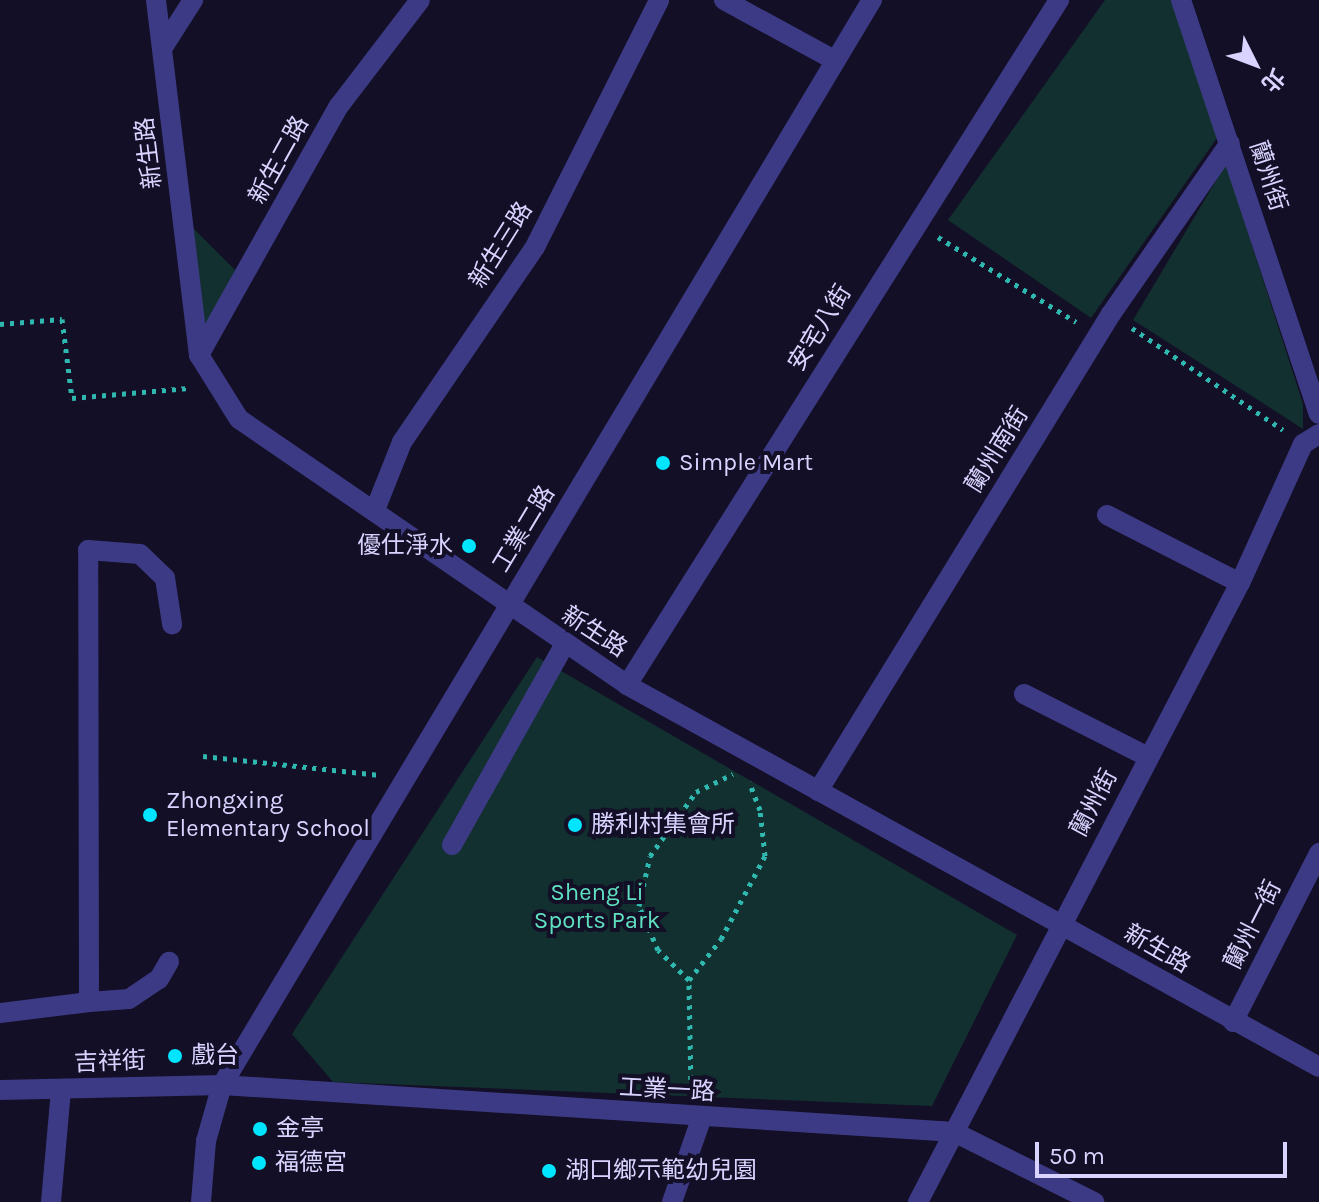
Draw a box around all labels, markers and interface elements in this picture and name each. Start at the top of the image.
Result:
north arrow [1215,24,1295,104]
text: 北 [1256,63,1290,97]
street label: 新生二路 [243,111,315,209]
street label: 新生路 [130,116,168,190]
street label: 蘭州街 [1243,137,1293,215]
street label: 新生三路 [463,197,539,293]
street label: 安宅八街 [782,280,858,376]
street label: 蘭州南街 [959,402,1035,498]
place label: Simple Mart [679,449,813,477]
marker: Simple Mart [654,454,672,472]
street label: 工業二路 [487,480,561,578]
place label: 優仕淨水 [357,532,453,560]
marker: 優仕淨水 [460,537,478,555]
street label: 新生路 [556,600,632,664]
street label: 蘭州街 [1064,764,1124,842]
place label: Zhongxing Elementary School [166,787,370,843]
marker: Zhongxing Elementary School [141,806,159,824]
place label: 勝利村集會所 [591,811,735,839]
marker: 勝利村集會所 [566,816,584,834]
street label: 蘭州一街 [1218,876,1288,974]
park label: Sheng Li Sports Park [534,879,660,935]
street label: 新生路 [1119,919,1195,979]
place label: 戲台 [191,1042,239,1070]
street label: 吉祥街 [74,1046,146,1078]
marker: 戲台 [166,1047,184,1065]
street label: 工業一路 [618,1073,716,1107]
place label: 金亭 [276,1115,324,1143]
marker: 金亭 [251,1120,269,1138]
scale bar [1039,1126,1291,1176]
text: 50 m [1049,1142,1105,1170]
place label: 福德宮 [275,1149,347,1177]
marker: 福德宮 [250,1154,268,1172]
place label: 湖口鄉示範幼兒園 [565,1157,757,1185]
marker: 湖口鄉示範幼兒園 [540,1162,558,1180]

